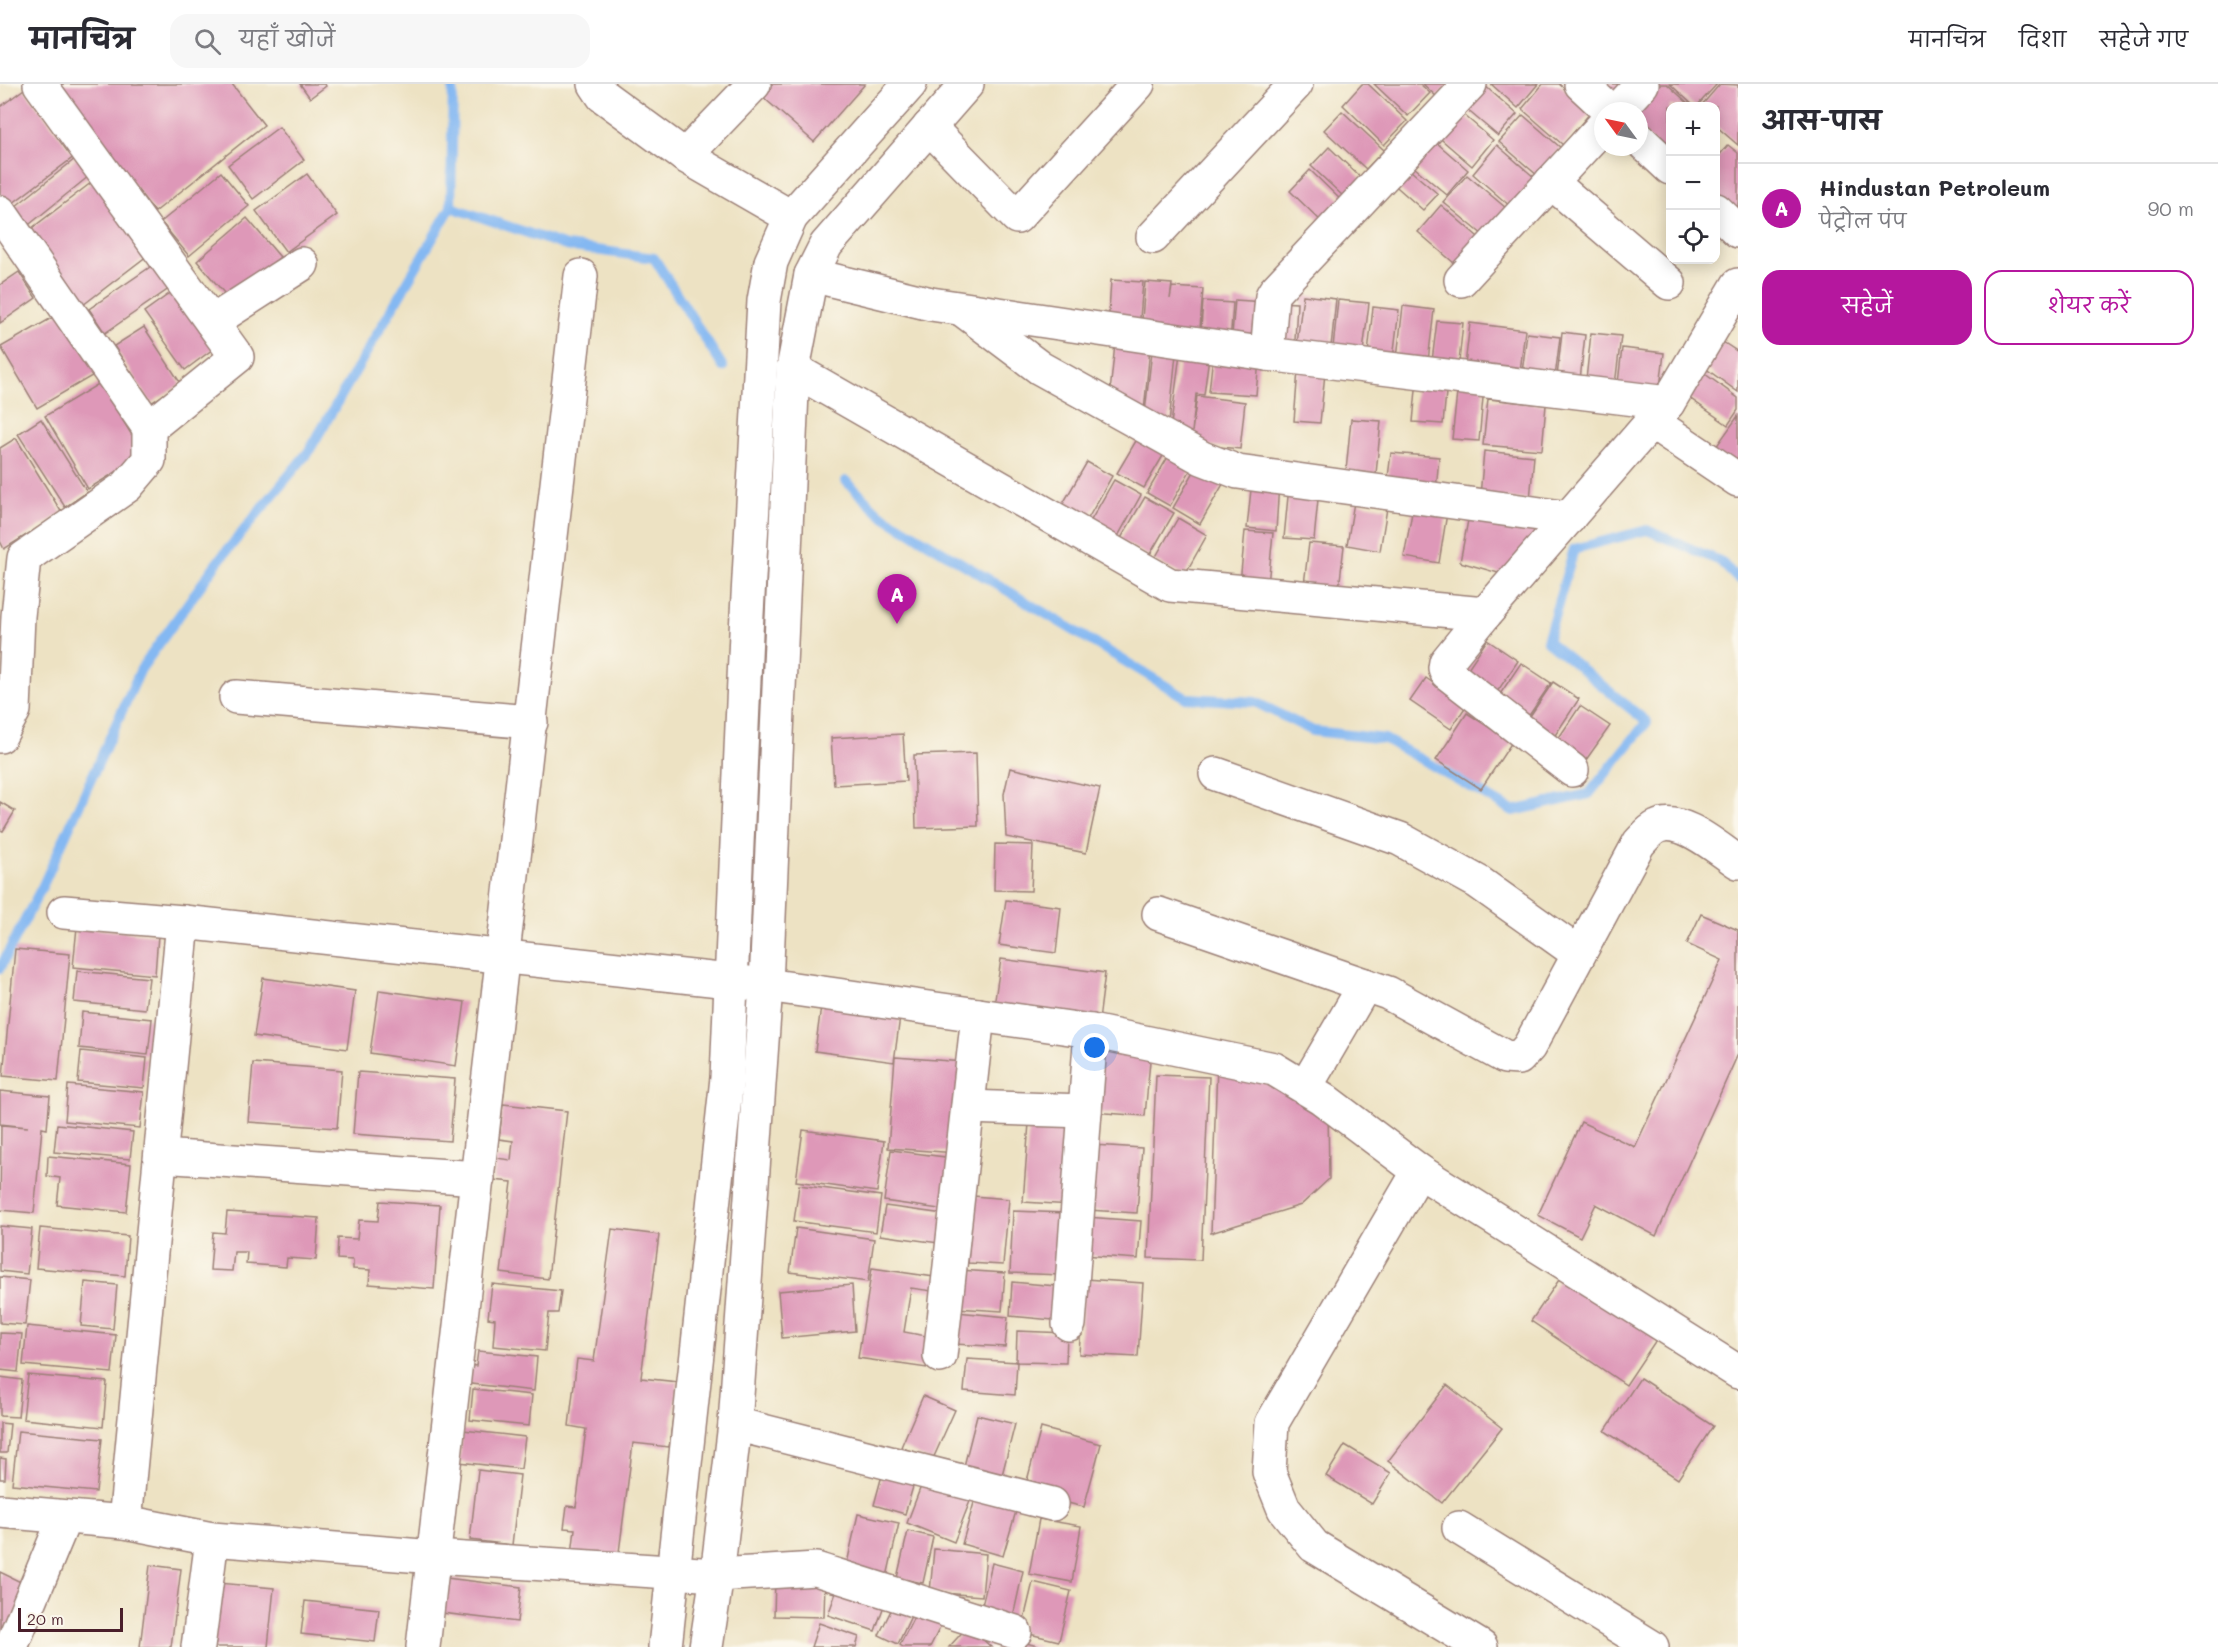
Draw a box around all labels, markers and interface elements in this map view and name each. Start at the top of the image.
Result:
search box [170,14,590,68]
text: मानचित्र [30,20,134,56]
text: यहाँ खोजें [239,24,335,53]
icon: search [191,25,224,58]
text: मानचित्र [1909,25,1986,52]
text: दिशा [2019,25,2066,52]
text: सहेजे गए [2099,25,2188,52]
north arrow [1594,102,1648,156]
map controls [1666,102,1720,264]
button: + [1666,102,1720,156]
text: आस-पास [1762,103,1881,137]
button: − [1666,156,1720,210]
text: Hindustan Petroleum [1819,173,2050,202]
text: A [1775,195,1788,221]
text: 90 m [2148,195,2194,221]
text: पेट्रोल पंप [1819,207,1906,233]
button: locate [1666,210,1720,264]
button: सहेजें [1762,270,1972,345]
button: शेयर करें [1984,270,2194,345]
pin: A [878,574,916,624]
your location [1080,1033,1109,1062]
scale bar [18,1605,123,1632]
text: 20 m [27,1608,64,1629]

